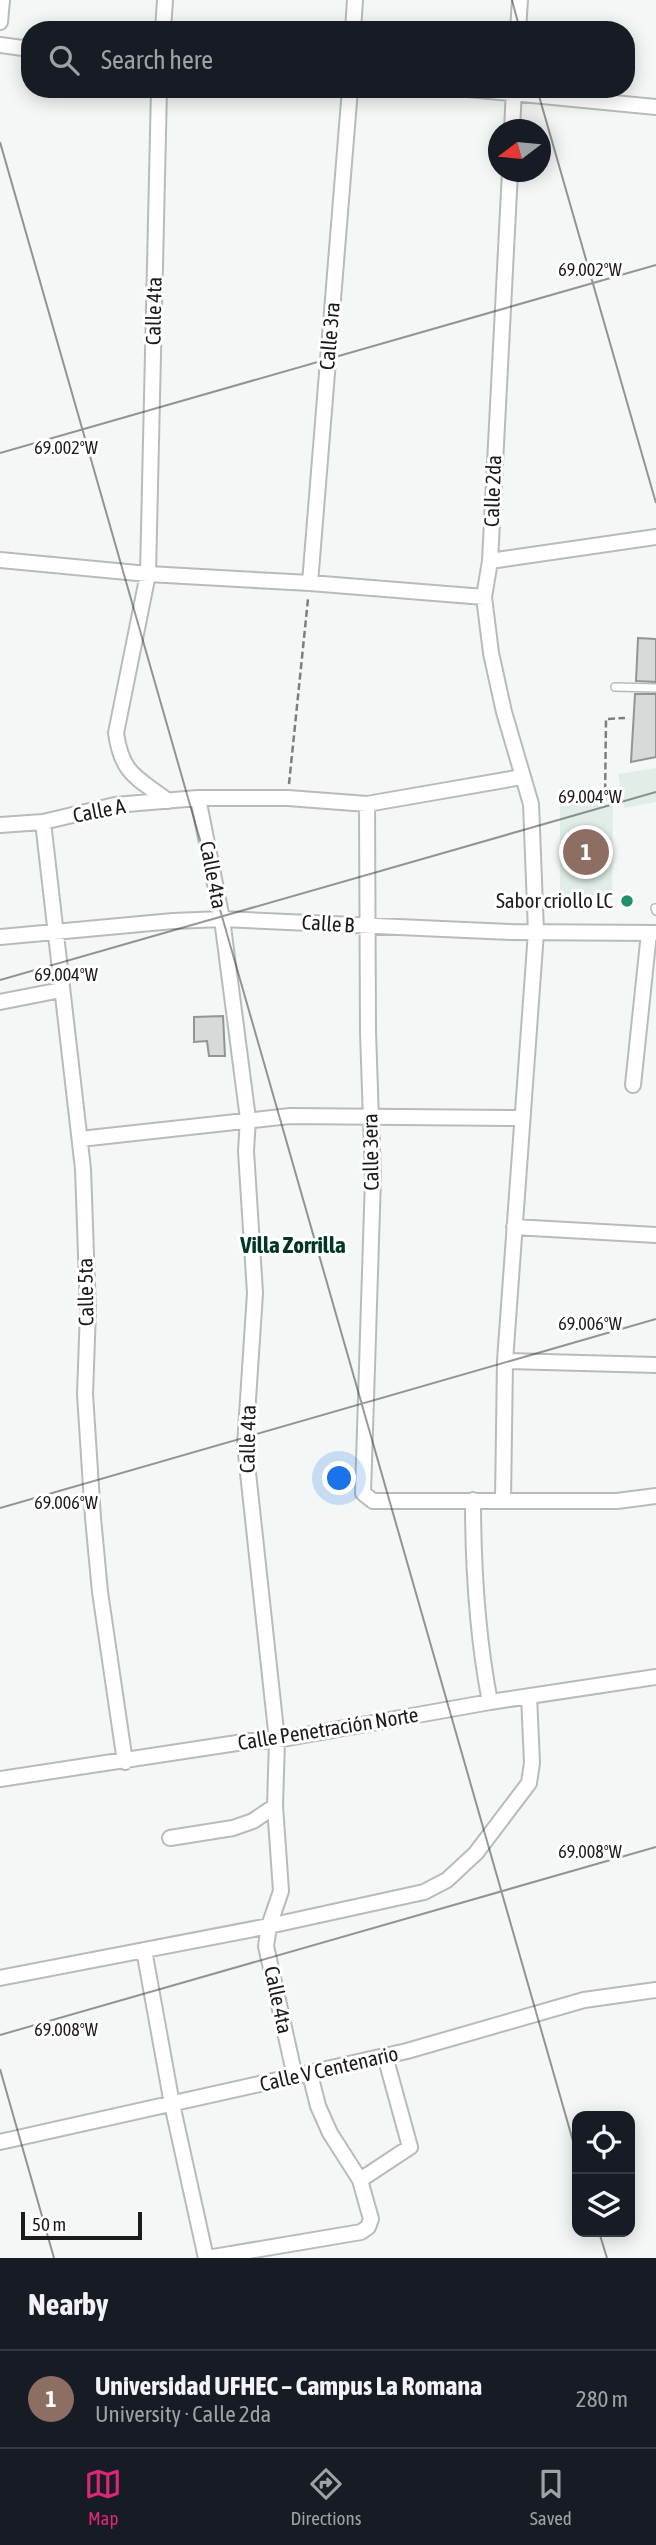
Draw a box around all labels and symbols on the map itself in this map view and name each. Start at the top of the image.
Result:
north arrow [488,119,551,182]
text: 69.002°W [558,259,622,280]
street label: Calle 4ta [140,277,166,345]
street label: Calle 3ra [314,301,344,371]
text: 69.002°W [34,437,98,458]
street label: Calle 2da [479,454,505,527]
text: 69.004°W [558,786,622,807]
street label: Calle A [71,793,128,827]
pin: 1 [563,826,609,878]
street label: Calle 4ta [196,839,232,911]
place label: Sabor criollo LC [496,888,614,912]
marker: Sabor criollo LC [619,893,635,909]
street label: Calle B [301,909,355,937]
text: 69.004°W [34,964,98,985]
street label: Calle 3era [357,1113,383,1191]
district label: Villa Zorrilla [239,1232,346,1258]
street label: Calle 5ta [72,1258,98,1326]
text: 69.006°W [558,1313,622,1334]
street label: Calle 4ta [234,1405,260,1473]
your location [322,1461,356,1495]
text: 69.006°W [34,1492,98,1513]
street label: Calle Penetración Norte [236,1702,420,1754]
text: 69.008°W [558,1841,622,1862]
street label: Calle 4ta [260,1964,298,2036]
text: 69.008°W [34,2019,98,2040]
street label: Calle V Centenario [257,2040,400,2096]
scale bar [21,2209,142,2241]

